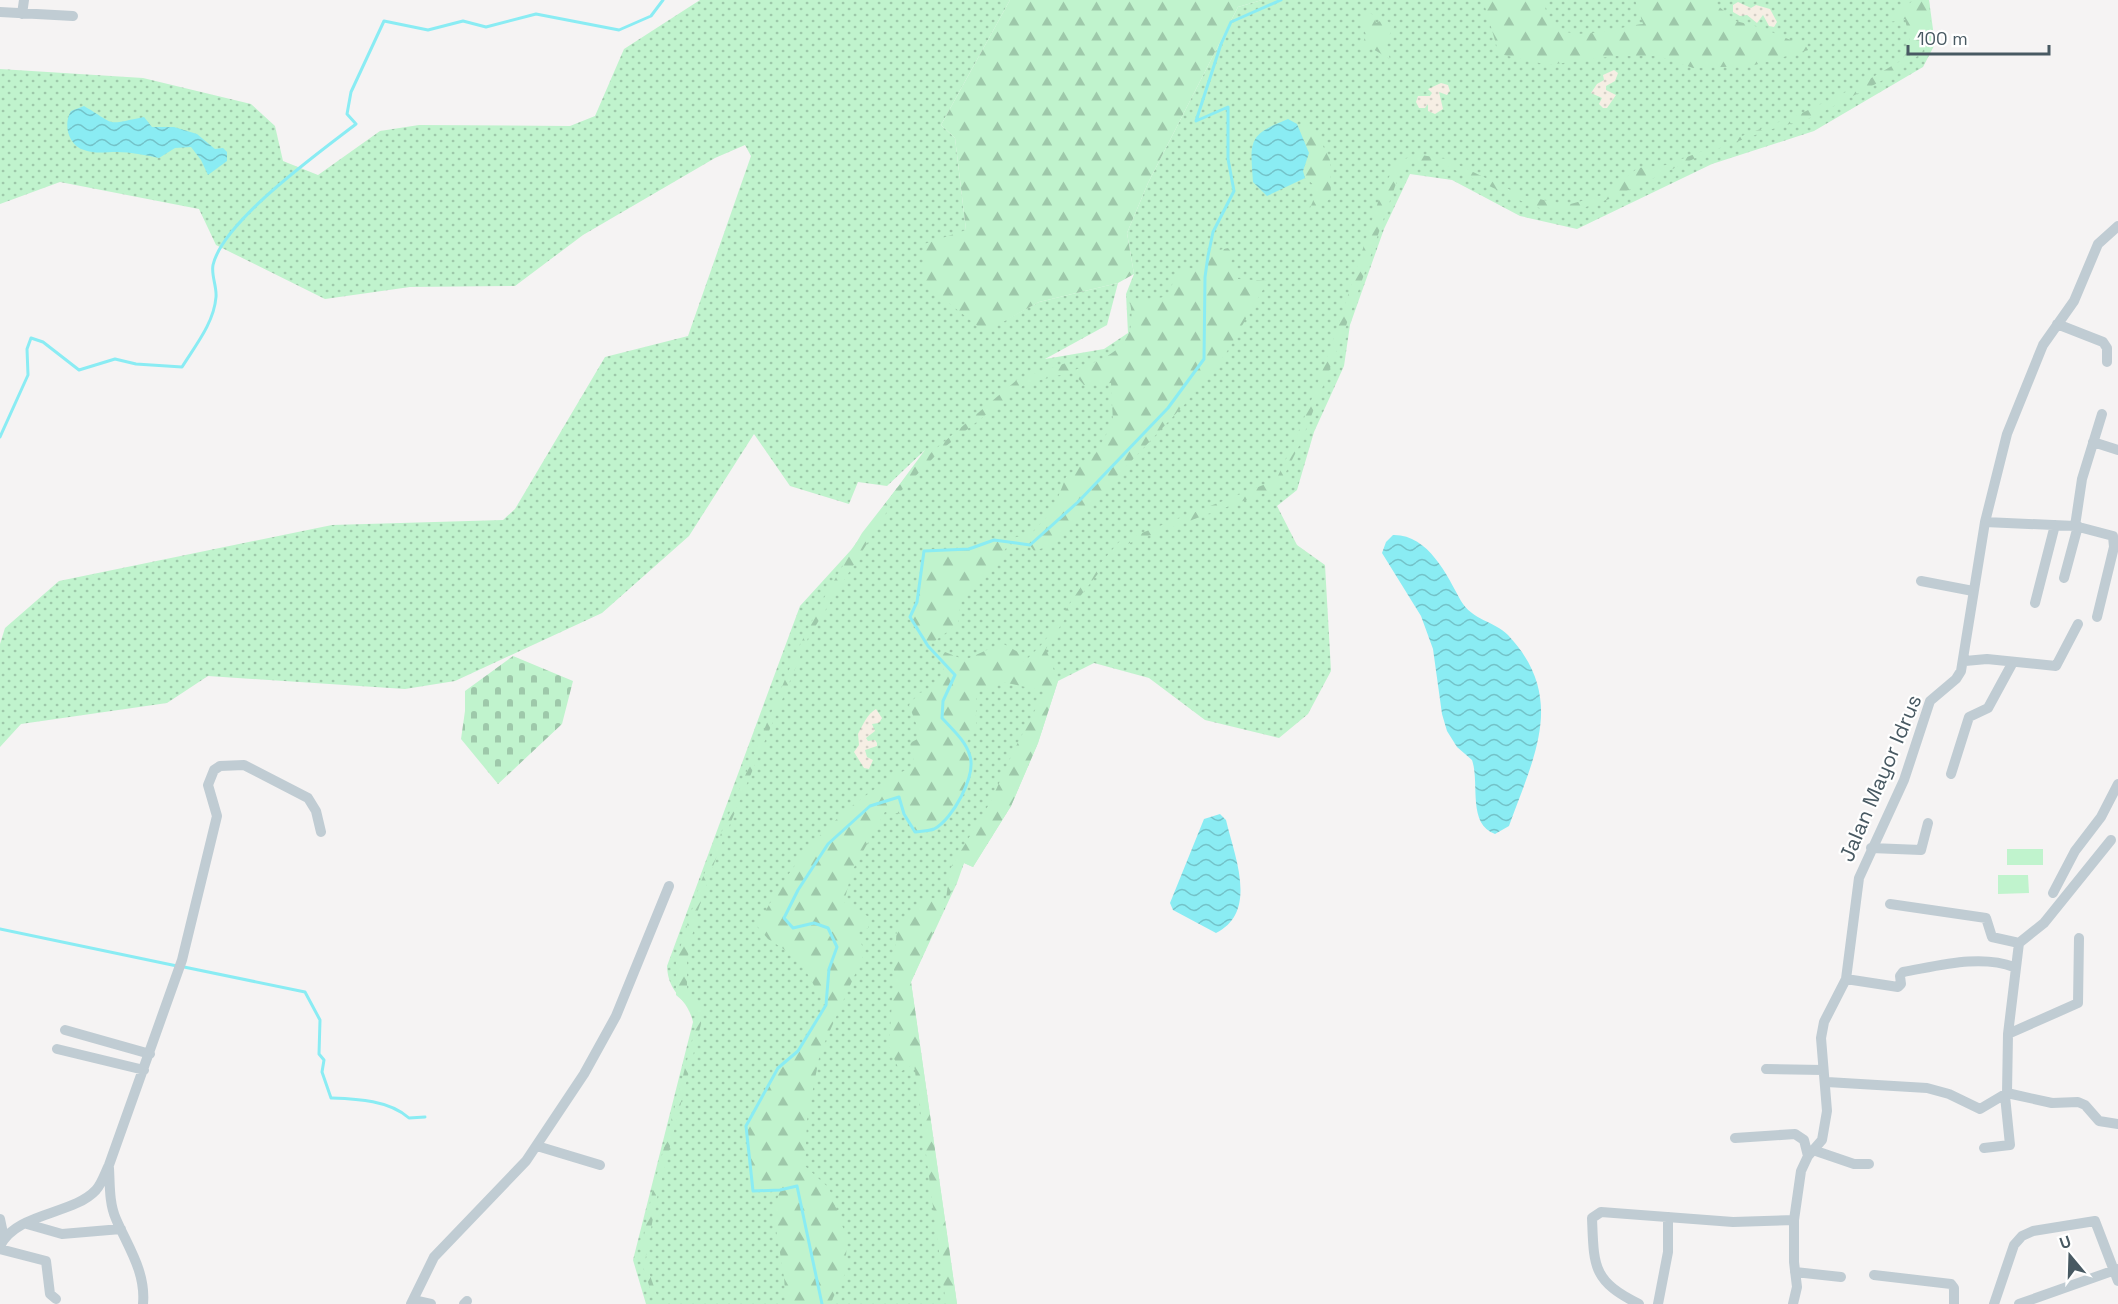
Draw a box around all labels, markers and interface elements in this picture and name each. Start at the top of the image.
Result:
scale bar [1908,18,2049,56]
text: 100 m [1917,27,1968,50]
street label: Jalan Mayor Idrus [1833,690,1927,866]
north arrow [2040,1226,2100,1286]
text: U [2057,1231,2074,1254]

